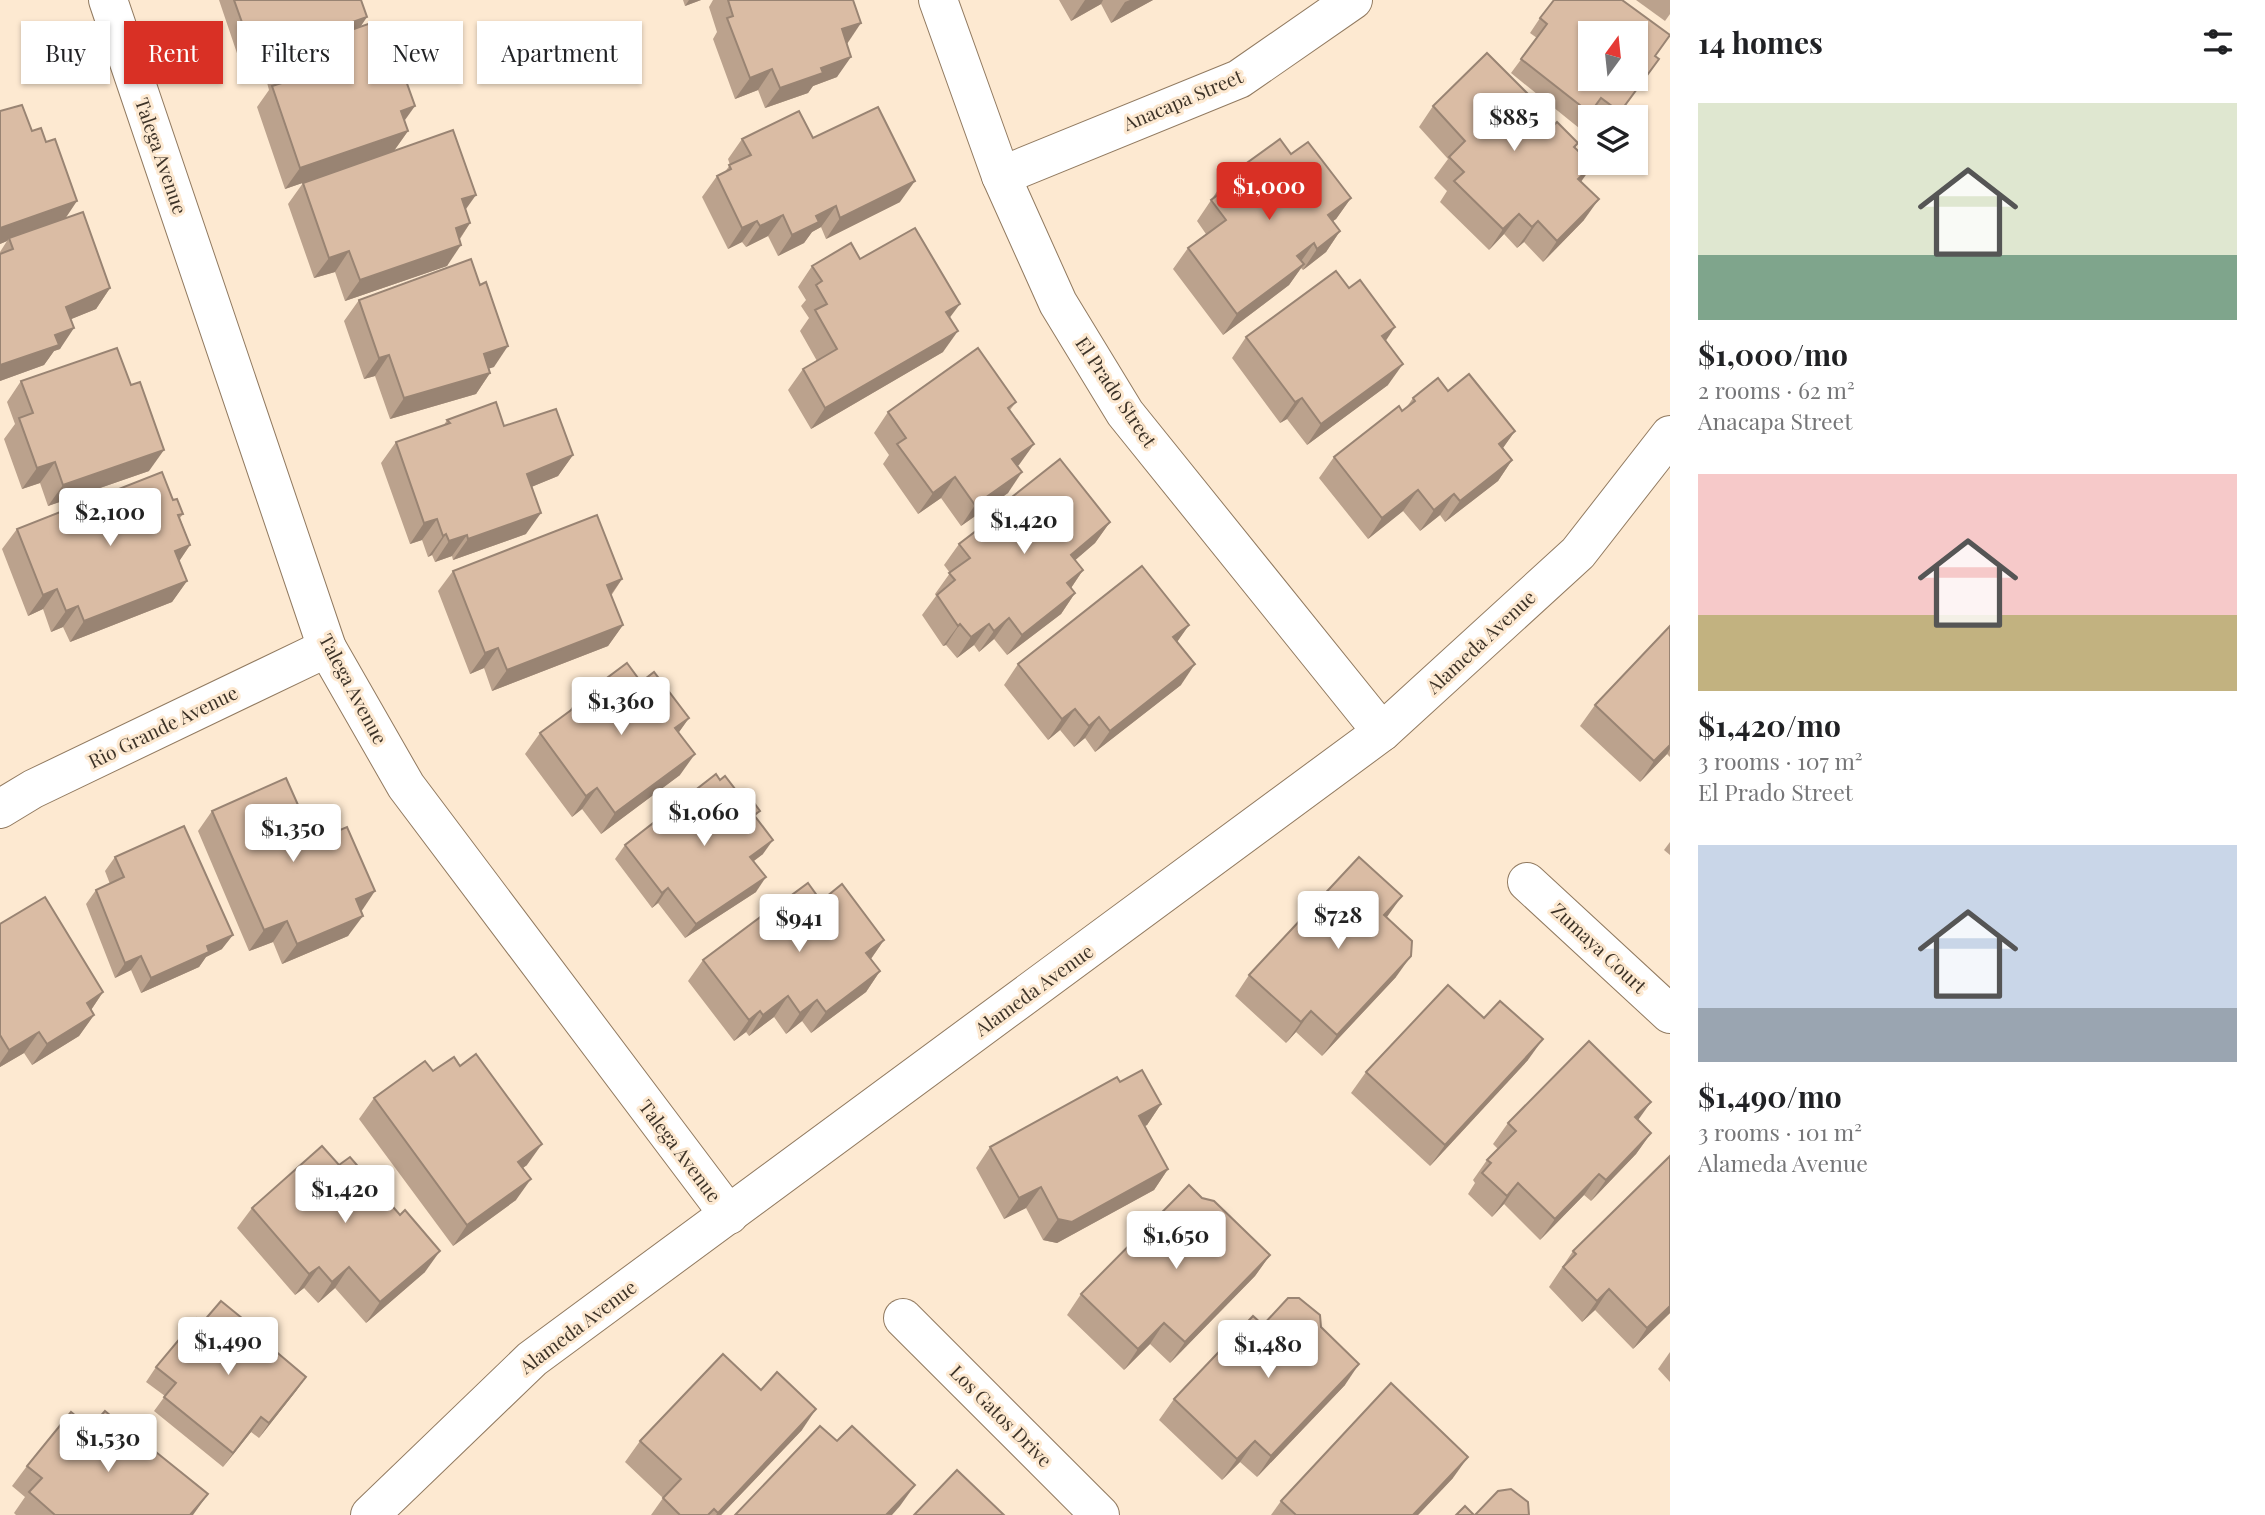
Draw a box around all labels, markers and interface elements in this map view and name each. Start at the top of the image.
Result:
chip: Buy [21,21,110,84]
chip: Rent [124,21,223,84]
chip: Filters [237,21,354,84]
chip: New [368,21,463,84]
chip: Apartment [477,21,642,84]
north arrow [1578,21,1648,91]
map controls [1578,21,1648,175]
text: 14 homes [1698,22,1823,62]
icon: filters [2199,23,2237,61]
street label: Anacapa Street [1118,62,1247,136]
street label: Talega Avenue [130,94,194,217]
pin: $885 [1473,94,1555,153]
text: $885 [1489,100,1539,131]
button: layers [1578,105,1648,175]
icon: home [1905,149,2031,275]
pin: $1,000 [1212,162,1326,222]
text: $1,000 [1233,169,1305,200]
street label: El Prado Street [1070,331,1164,452]
text: $1,000/mo [1698,334,1848,374]
text: 2 rooms · 62 m² [1698,374,1855,405]
text: Anacapa Street [1698,405,1852,436]
pin: $2,100 [53,489,167,548]
text: $2,100 [75,495,145,526]
pin: $1,420 [967,496,1081,556]
text: $1,420 [990,503,1058,534]
icon: home [1905,520,2031,646]
street label: Alameda Avenue [1419,584,1541,699]
street label: Talega Avenue [314,629,394,748]
pin: $1,360 [564,678,678,737]
street label: Rio Grande Avenue [84,679,242,774]
text: $1,360 [588,684,654,715]
text: $1,420/mo [1698,705,1841,745]
text: 3 rooms · 107 m² [1698,745,1863,776]
text: El Prado Street [1698,776,1853,807]
pin: $1,060 [647,788,761,848]
text: $1,060 [669,795,739,826]
pin: $1,350 [236,804,350,864]
text: $1,350 [261,811,325,842]
icon: home [1905,891,2031,1017]
pin: $728 [1297,892,1379,951]
pin: $941 [758,894,840,954]
street label: Zumaya Court [1546,896,1653,998]
text: $728 [1314,898,1362,929]
text: $941 [776,901,822,932]
street label: Alameda Avenue [968,937,1098,1042]
text: $1,490/mo [1698,1076,1842,1116]
street label: Talega Avenue [634,1094,728,1207]
text: 3 rooms · 101 m² [1698,1116,1862,1147]
text: Alameda Avenue [1698,1147,1868,1178]
pin: $1,420 [288,1166,402,1225]
text: $1,420 [311,1172,379,1203]
pin: $1,650 [1119,1212,1233,1271]
text: $1,650 [1143,1218,1209,1249]
street label: Alameda Avenue [513,1274,641,1379]
pin: $1,490 [171,1318,285,1377]
pin: $1,480 [1211,1320,1325,1380]
text: $1,490 [194,1324,262,1355]
text: $1,480 [1234,1327,1302,1358]
street label: Los Gatos Drive [945,1359,1058,1472]
pin: $1,530 [51,1414,165,1474]
text: $1,530 [76,1421,140,1452]

